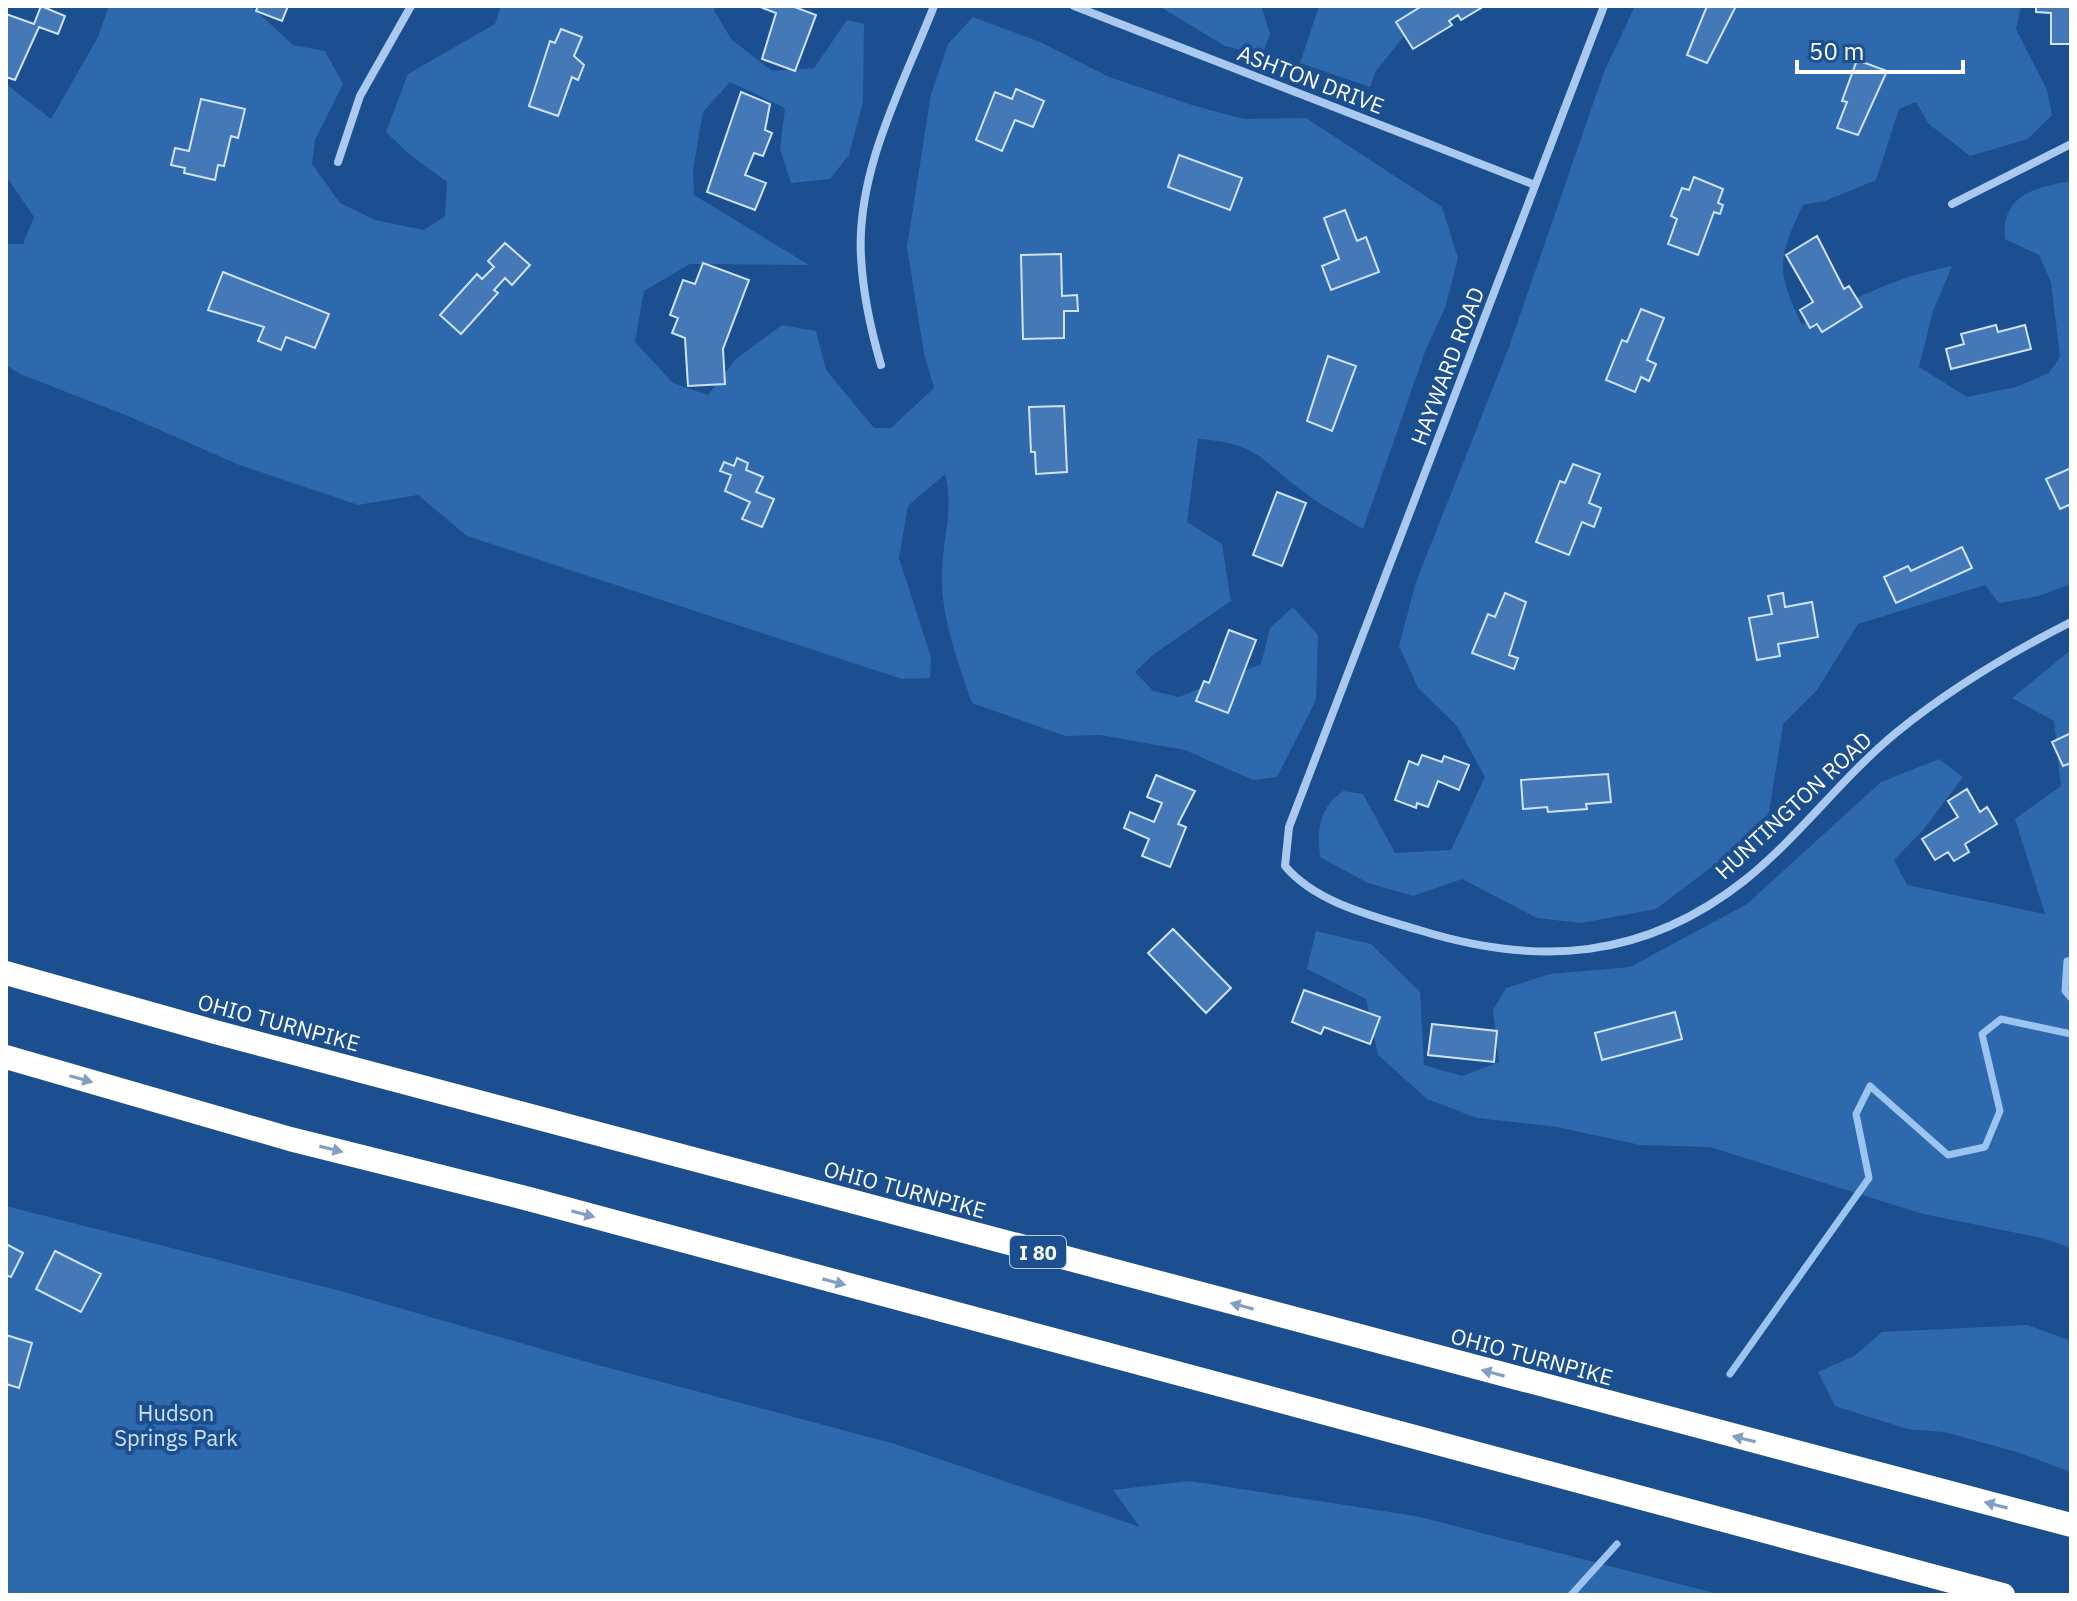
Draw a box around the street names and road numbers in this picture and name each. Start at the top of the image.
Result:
street label: ASHTON DRIVE [1234,38,1388,120]
street label: HAYWARD ROAD [1403,283,1491,449]
street label: HUNTINGTON ROAD [1709,725,1877,885]
street label: OHIO TURNPIKE [195,986,363,1058]
street label: OHIO TURNPIKE [821,1153,989,1225]
road number: I 80 [1010,1236,1066,1268]
street label: OHIO TURNPIKE [1448,1320,1616,1392]

